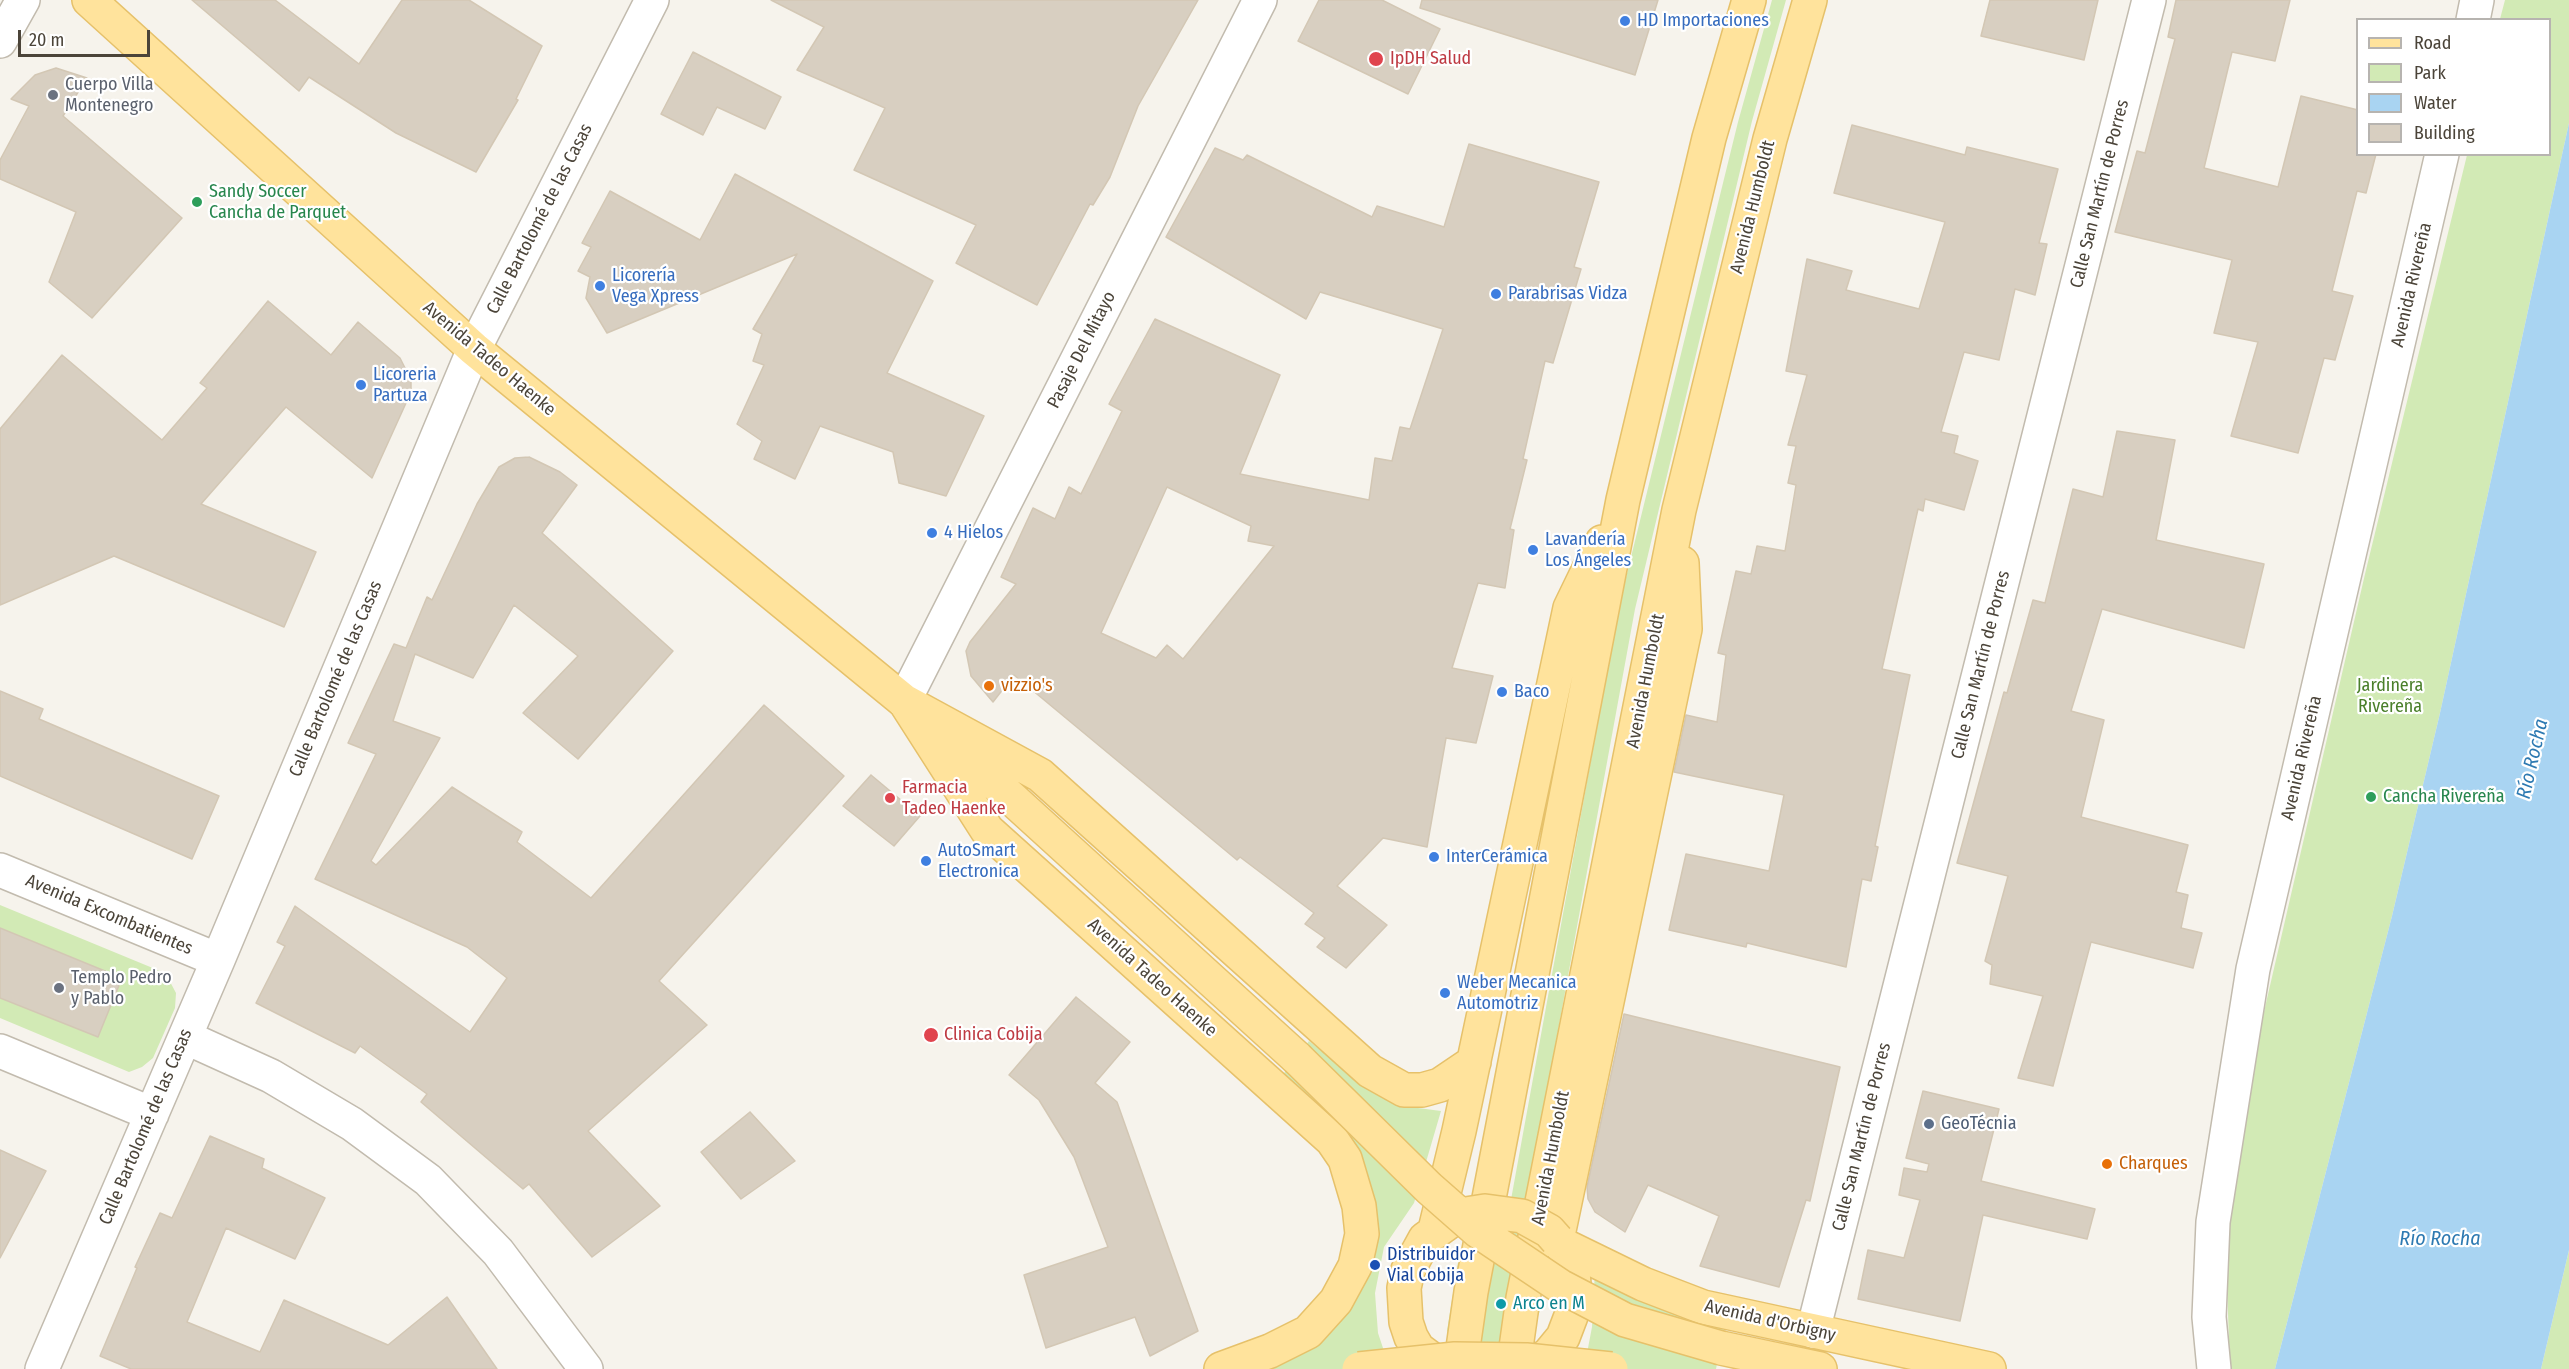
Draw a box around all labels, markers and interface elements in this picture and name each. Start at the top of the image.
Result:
place label: HD Importaciones [1637,10,1769,32]
marker: HD Importaciones [1618,14,1632,28]
scale bar [21,18,153,56]
legend [2356,18,2551,156]
text: 20 m [29,29,64,51]
text: Road [2414,32,2451,54]
place label: IpDH Salud [1390,48,1471,70]
marker: IpDH Salud [1367,50,1385,68]
text: Park [2414,62,2446,84]
place label: Cuerpo Villa Montenegro [65,74,154,116]
marker: Cuerpo Villa Montenegro [46,88,60,102]
text: Water [2414,92,2457,114]
street label: Calle San Martín de Porres [2066,98,2134,290]
street label: Calle Bartolomé de las Casas [483,120,597,318]
text: Building [2414,122,2475,144]
street label: Avenida Humboldt [1726,138,1780,276]
place label: Sandy Soccer Cancha de Parquet [209,181,346,224]
marker: Sandy Soccer Cancha de Parquet [190,195,204,209]
street label: Avenida Rivereña [2387,221,2437,349]
place label: Licorería Vega Xpress [612,265,699,308]
marker: Licorería Vega Xpress [593,279,607,293]
place label: Parabrisas Vidza [1508,283,1627,305]
marker: Parabrisas Vidza [1489,287,1503,301]
street label: Pasaje Del Mitayo [1043,288,1121,412]
street label: Avenida Tadeo Haenke [418,297,560,421]
place label: Licoreria Partuza [373,364,437,406]
marker: Licoreria Partuza [354,378,368,392]
place label: 4 Hielos [944,522,1003,544]
marker: 4 Hielos [925,526,939,540]
place label: Lavandería Los Ángeles [1545,529,1631,572]
marker: Lavandería Los Ángeles [1526,543,1540,557]
street label: Calle San Martín de Porres [1947,569,2015,761]
street label: Calle Bartolomé de las Casas [285,578,387,780]
street label: Avenida Humboldt [1622,612,1670,750]
place label: vizzio's [1001,675,1053,697]
park label: Jardinera Rivereña [2357,675,2423,718]
marker: vizzio's [982,679,996,693]
place label: Baco [1514,681,1549,703]
marker: Baco [1495,685,1509,699]
street label: Avenida Rivereña [2277,694,2327,822]
water label: Río Rocha [2512,717,2554,801]
place label: Farmacia Tadeo Haenke [902,777,1006,820]
place label: Cancha Rivereña [2383,786,2505,808]
marker: Cancha Rivereña [2364,790,2378,804]
marker: Farmacia Tadeo Haenke [883,791,897,805]
place label: AutoSmart Electronica [938,840,1019,882]
place label: InterCerámica [1446,846,1548,868]
marker: InterCerámica [1427,850,1441,864]
marker: AutoSmart Electronica [919,854,933,868]
street label: Avenida Excombatientes [22,870,196,960]
street label: Avenida Tadeo Haenke [1083,914,1221,1042]
place label: Templo Pedro y Pablo [71,967,172,1010]
place label: Weber Mecanica Automotriz [1457,972,1577,1014]
marker: Templo Pedro y Pablo [52,981,66,995]
marker: Weber Mecanica Automotriz [1438,986,1452,1000]
place label: Clinica Cobija [944,1024,1043,1046]
street label: Calle Bartolomé de las Casas [95,1026,197,1228]
marker: Clinica Cobija [922,1026,940,1044]
street label: Calle San Martín de Porres [1828,1041,1896,1233]
street label: Avenida Humboldt [1527,1089,1575,1227]
place label: GeoTécnia [1941,1113,2016,1135]
marker: GeoTécnia [1922,1117,1936,1131]
place label: Charques [2119,1153,2188,1175]
marker: Charques [2100,1157,2114,1171]
water label: Río Rocha [2399,1227,2481,1251]
place label: Distribuidor Vial Cobija [1387,1244,1475,1286]
marker: Distribuidor Vial Cobija [1368,1258,1382,1272]
place label: Arco en M [1513,1293,1585,1315]
street label: Avenida d'Orbigny [1702,1295,1838,1347]
marker: Arco en M [1494,1297,1508,1311]

